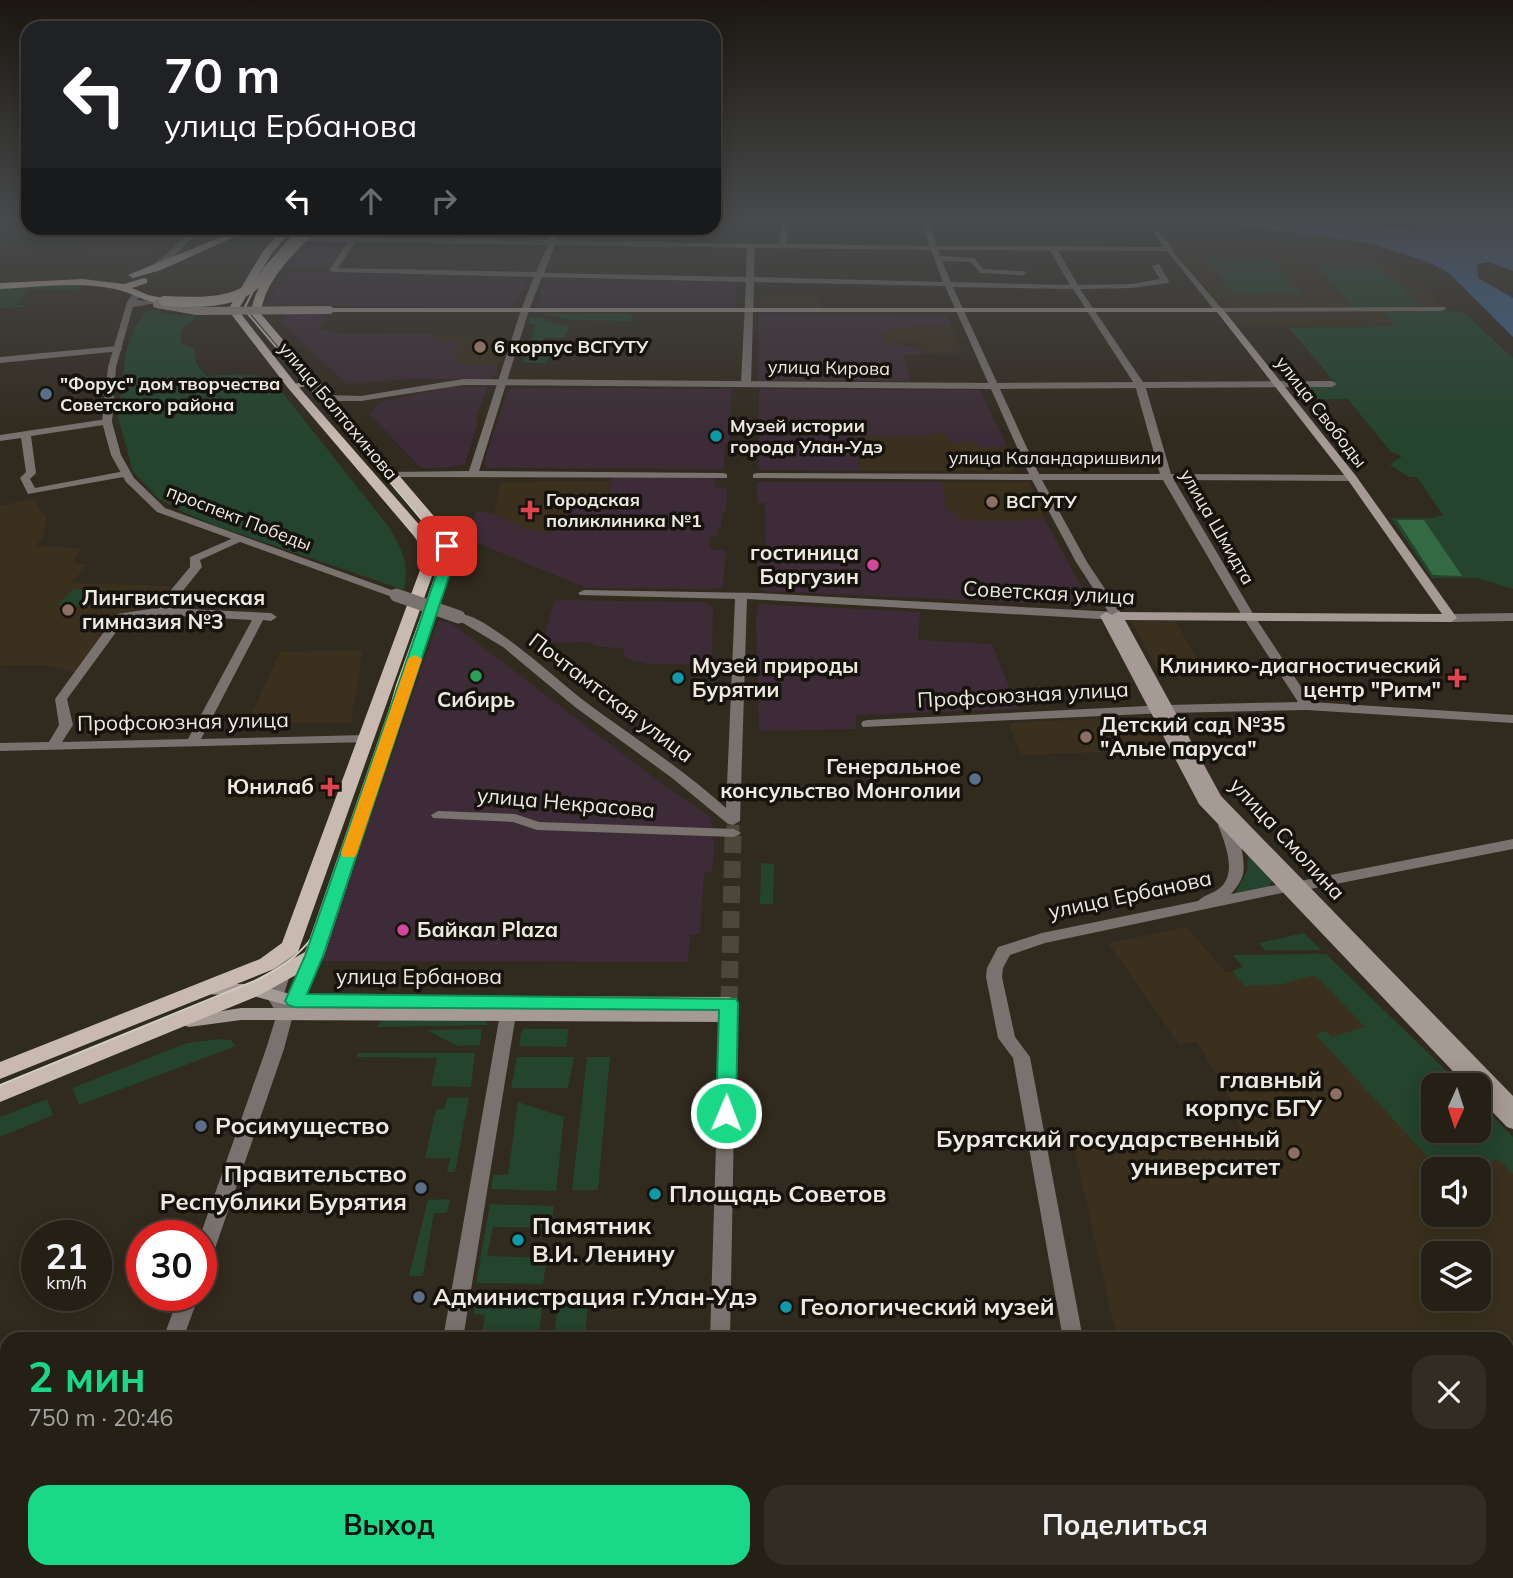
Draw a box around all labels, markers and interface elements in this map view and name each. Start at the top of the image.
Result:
text: 70 m [164,44,280,105]
icon: left [49,49,140,140]
text: улица Ербанова [164,105,417,145]
icon: left [279,182,317,220]
icon: ahead [352,182,390,220]
icon: right [425,182,463,220]
place label: 6 корпус ВСГУТУ [494,335,649,358]
street label: улица Балтахинова [274,337,403,484]
marker: 6 корпус ВСГУТУ [472,339,488,355]
street label: улица Свободы [1271,351,1372,472]
street label: улица Кирова [768,355,890,380]
place label: "Форус" дом творчества Советского района [60,372,281,416]
marker: "Форус" дом творчества Советского района [38,386,54,402]
place label: Музей истории города Улан-Удэ [730,414,883,458]
marker: Музей истории города Улан-Удэ [708,428,724,444]
street label: улица Каландаришвили [949,446,1161,469]
street label: улица Шмидта [1175,465,1260,589]
street label: проспект Победы [163,479,315,556]
place label: Городская поликлиника №1 [546,488,702,532]
place label: ВСГУТУ [1006,490,1077,513]
marker: ВСГУТУ [984,494,1000,510]
marker: Городская поликлиника №1 [520,500,540,520]
pin [417,516,477,576]
icon: arrive [428,527,466,565]
place label: гостиница Баргузин [750,539,859,589]
marker: гостиница Баргузин [865,557,881,573]
street label: Советская улица [962,575,1136,609]
place label: Лингвистическая гимназия №3 [82,584,265,634]
marker: Лингвистическая гимназия №3 [60,602,76,618]
street label: Почтамтская улица [524,627,699,767]
place label: Музей природы Бурятии [692,652,859,702]
place label: Клинико-диагностический центр "Ритм" [1159,652,1441,702]
marker: Сибирь [468,668,484,684]
marker: Клинико-диагностический центр "Ритм" [1447,668,1467,688]
marker: Музей природы Бурятии [670,670,686,686]
street label: Профсоюзная улица [917,675,1129,713]
place label: Сибирь [437,686,515,712]
street label: Профсоюзная улица [77,706,289,736]
place label: Детский сад №35 "Алые паруса" [1100,711,1285,761]
marker: Детский сад №35 "Алые паруса" [1078,729,1094,745]
place label: Генеральное консульство Монголии [720,753,961,803]
marker: Генеральное консульство Монголии [967,771,983,787]
street label: улица Смолина [1225,772,1351,905]
place label: Юнилаб [227,773,314,799]
marker: Юнилаб [320,777,340,797]
street label: улица Некрасова [476,781,656,823]
street label: улица Ербанова [1046,864,1214,924]
place label: Байкал Plaza [417,916,558,942]
marker: Байкал Plaza [395,922,411,938]
street label: улица Ербанова [336,963,502,989]
place label: главный корпус БГУ [1185,1064,1323,1122]
north arrow [1421,1073,1491,1143]
map controls [1421,1073,1491,1311]
position arrow [689,1076,763,1150]
marker: главный корпус БГУ [1328,1086,1344,1102]
place label: Росимущество [215,1110,390,1140]
marker: Росимущество [193,1118,209,1134]
place label: Бурятский государственный университет [936,1123,1280,1181]
marker: Бурятский государственный университет [1286,1145,1302,1161]
button: sound [1421,1157,1491,1227]
place label: Правительство Республики Бурятия [160,1158,407,1216]
place label: Площадь Советов [669,1178,886,1208]
marker: Правительство Республики Бурятия [413,1180,429,1196]
marker: Площадь Советов [647,1186,663,1202]
place label: Памятник В.И. Ленину [532,1210,675,1268]
speed limit sign: 30 [126,1220,217,1311]
marker: Памятник В.И. Ленину [510,1232,526,1248]
text: 21 [45,1234,88,1278]
button: layers [1421,1241,1491,1311]
text: km/h [46,1271,87,1294]
place label: Администрация г.Улан-Удэ [433,1281,757,1311]
marker: Администрация г.Улан-Удэ [411,1289,427,1305]
place label: Геологический музей [800,1291,1054,1321]
marker: Геологический музей [778,1299,794,1315]
text: 2 мин [28,1350,146,1403]
button: close [1412,1355,1486,1429]
text: 750 m · 20:46 [28,1403,173,1432]
button: Выход [28,1485,750,1565]
button: Поделиться [764,1485,1486,1565]

